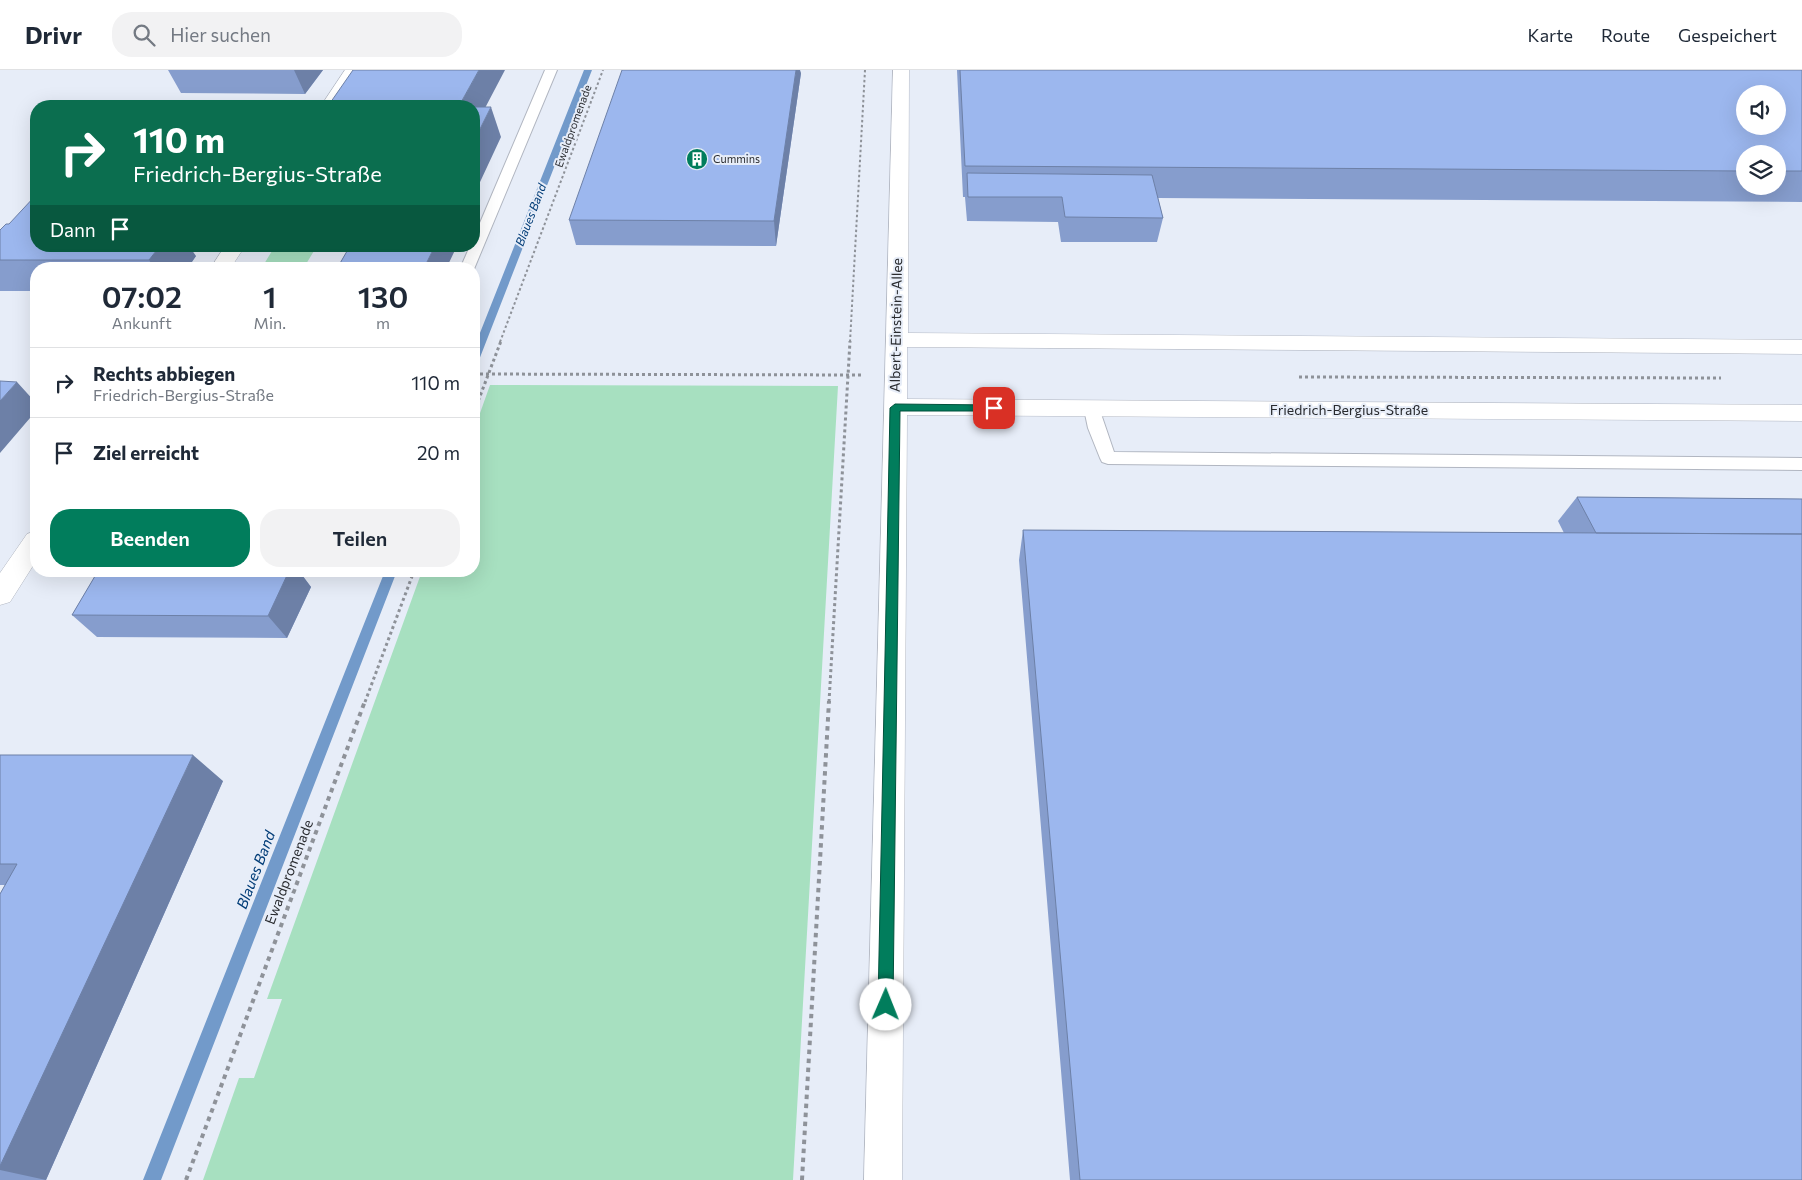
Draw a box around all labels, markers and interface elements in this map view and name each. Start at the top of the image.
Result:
search box [112,12,462,57]
text: Drivr [25,20,82,49]
icon: search [130,21,158,49]
text: Hier suchen [170,23,271,46]
text: Karte [1528,24,1573,46]
text: Route [1601,24,1650,46]
text: Gespeichert [1678,24,1777,46]
street label: Ewaldpromenade [552,83,594,169]
map controls [1736,85,1786,195]
button: sound [1736,85,1786,135]
text: 110 m [133,117,225,160]
icon: right [50,120,115,185]
button: layers [1736,145,1786,195]
building icon: Cummins [685,147,709,171]
place label: Cummins [713,152,760,165]
text: Friedrich-Bergius-Straße [133,160,382,187]
water label: Blaues Band [512,180,549,248]
icon: arrive [106,215,134,243]
text: Dann [50,218,96,241]
street label: Albert-Einstein-Allee [886,258,905,392]
text: 07:02 [102,277,182,314]
text: 1 [263,277,276,314]
text: 130 [358,277,408,314]
text: Ankunft [112,313,172,332]
text: Min. [254,313,286,332]
text: m [376,313,390,332]
text: Rechts abbiegen [93,362,235,385]
icon: right [50,369,78,397]
text: 110 m [411,371,460,394]
text: Friedrich-Bergius-Straße [93,385,274,404]
pin [973,387,1015,429]
icon: arrive [980,394,1008,422]
street label: Friedrich-Bergius-Straße [1270,401,1428,418]
icon: arrive [50,439,78,467]
text: Ziel erreicht [93,441,199,464]
text: 20 m [417,441,460,464]
button: Beenden [50,509,250,567]
button: Teilen [260,509,460,567]
street label: Ewaldpromenade [261,817,316,926]
water label: Blaues Band [232,827,279,911]
position arrow [859,978,911,1030]

